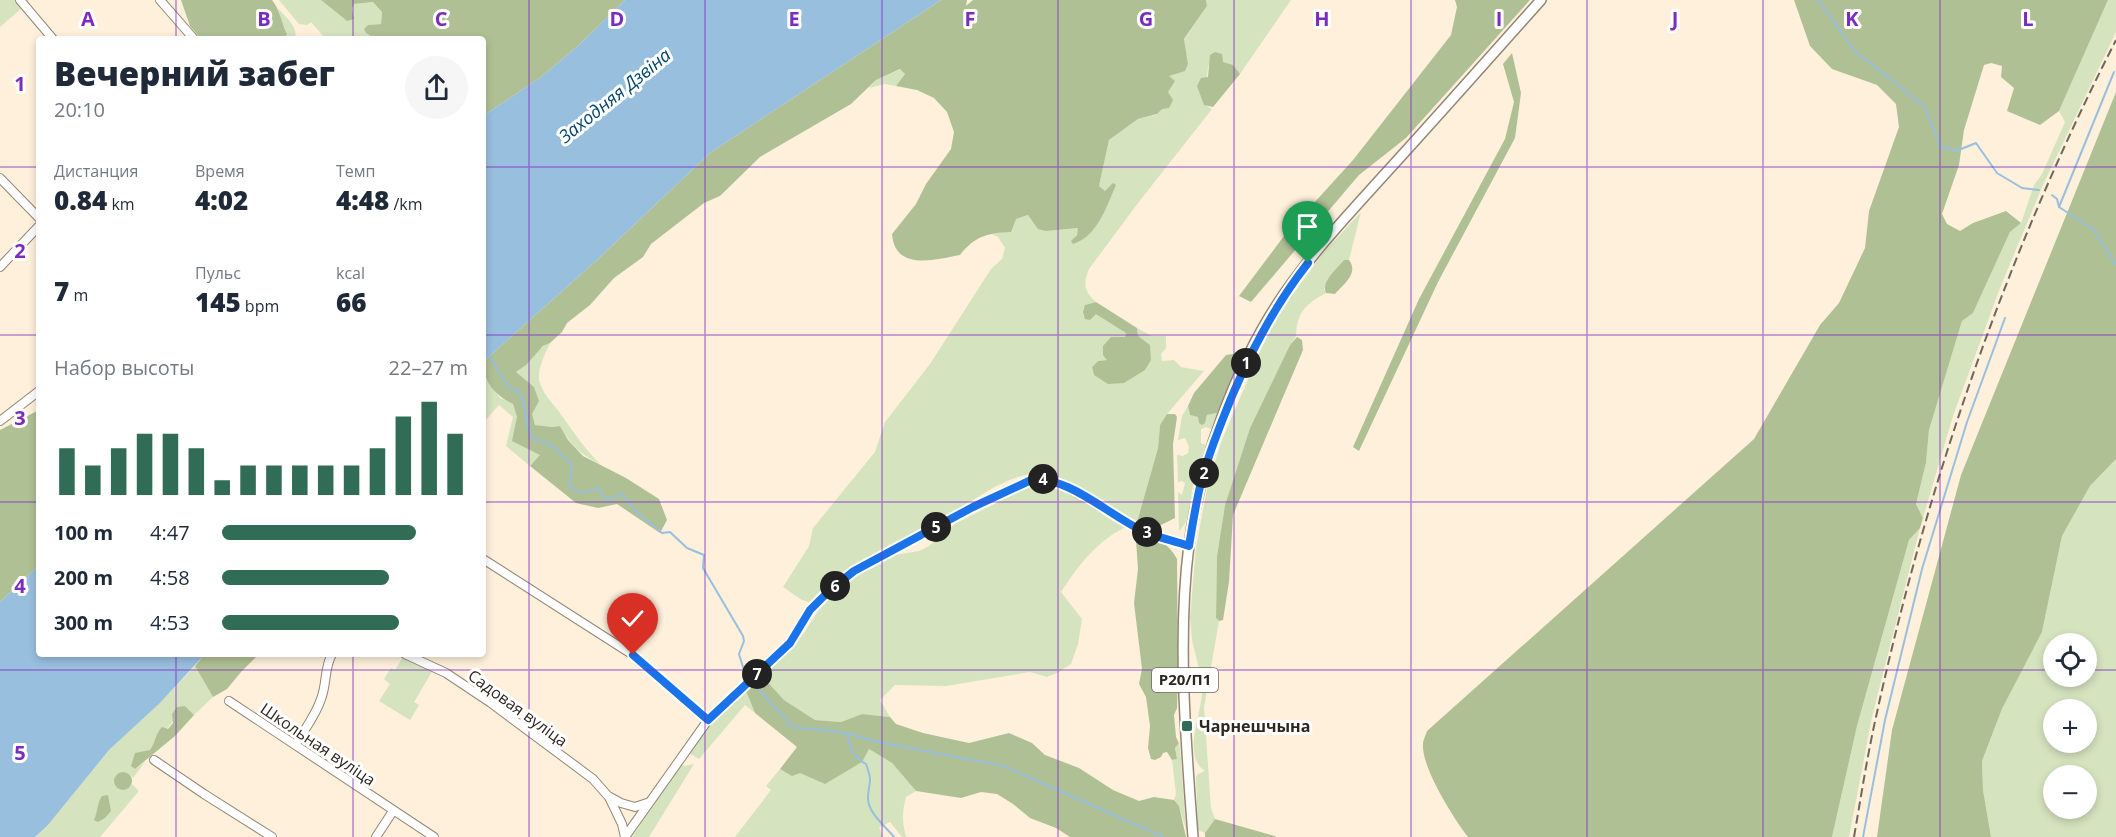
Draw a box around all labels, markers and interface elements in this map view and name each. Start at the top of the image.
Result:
text: A [81,5,95,32]
text: B [257,5,271,32]
text: C [435,5,448,32]
text: D [610,5,624,32]
text: E [788,5,800,32]
text: F [965,5,975,32]
text: G [1139,5,1153,32]
text: H [1314,5,1330,32]
text: I [1496,5,1502,32]
text: J [1670,5,1678,32]
text: K [1845,5,1859,32]
text: L [2022,5,2034,32]
water label: Заходняя Дзвіна [553,43,675,148]
text: Вечерний забег [54,51,335,96]
button: share [405,56,468,119]
text: 1 [14,70,26,97]
text: 20:10 [54,96,105,123]
text: Дистанция [54,160,138,182]
text: Время [195,160,245,182]
text: Темп [336,160,375,182]
text: 0.84 [54,182,107,218]
text: 4:02 [195,182,248,218]
text: 4:48 [336,182,389,218]
text: km [107,193,135,215]
text: /km [389,193,422,215]
pin [1282,201,1333,263]
icon: arrive [1291,210,1324,243]
text: 2 [14,237,26,264]
text: Пульс [195,262,241,284]
text: kcal [336,262,365,284]
text: 7 [54,273,69,309]
text: m [69,284,88,306]
text: 145 [195,284,241,320]
text: 66 [336,284,366,320]
text: bpm [241,295,279,317]
pin: 1 [1231,348,1261,378]
text: 1 [1241,352,1251,374]
text: Набор высоты [54,354,194,381]
text: 22–27 m [389,354,468,381]
text: 3 [14,404,26,431]
pin: 2 [1189,458,1219,488]
text: 2 [1199,462,1209,484]
pin: 4 [1028,464,1058,494]
text: 4 [1038,468,1048,490]
pin: 5 [921,512,951,542]
text: 5 [931,516,941,538]
pin: 3 [1132,517,1162,547]
text: 100 m [54,519,113,546]
text: 4:47 [150,519,190,546]
text: 3 [1142,521,1152,543]
text: 200 m [54,564,113,591]
text: 4:58 [150,564,190,591]
pin: 6 [820,571,850,601]
text: 4 [14,572,26,599]
text: 6 [830,575,840,597]
pin [607,593,658,655]
icon: check [616,602,649,635]
text: 300 m [54,609,113,636]
text: 4:53 [150,609,190,636]
map controls [2043,633,2097,819]
button: locate [2043,633,2097,687]
pin: 7 [742,659,772,689]
text: 7 [752,663,762,685]
street label: Садовая вуліца [464,664,572,752]
road number: Р20/П1 [1152,668,1218,692]
street label: Школьная вуліца [256,697,380,791]
button: + [2043,699,2097,753]
place label: Чарнешчына [1199,715,1310,737]
marker: Чарнешчына [1180,719,1194,733]
text: 5 [14,739,26,766]
button: − [2043,765,2097,819]

